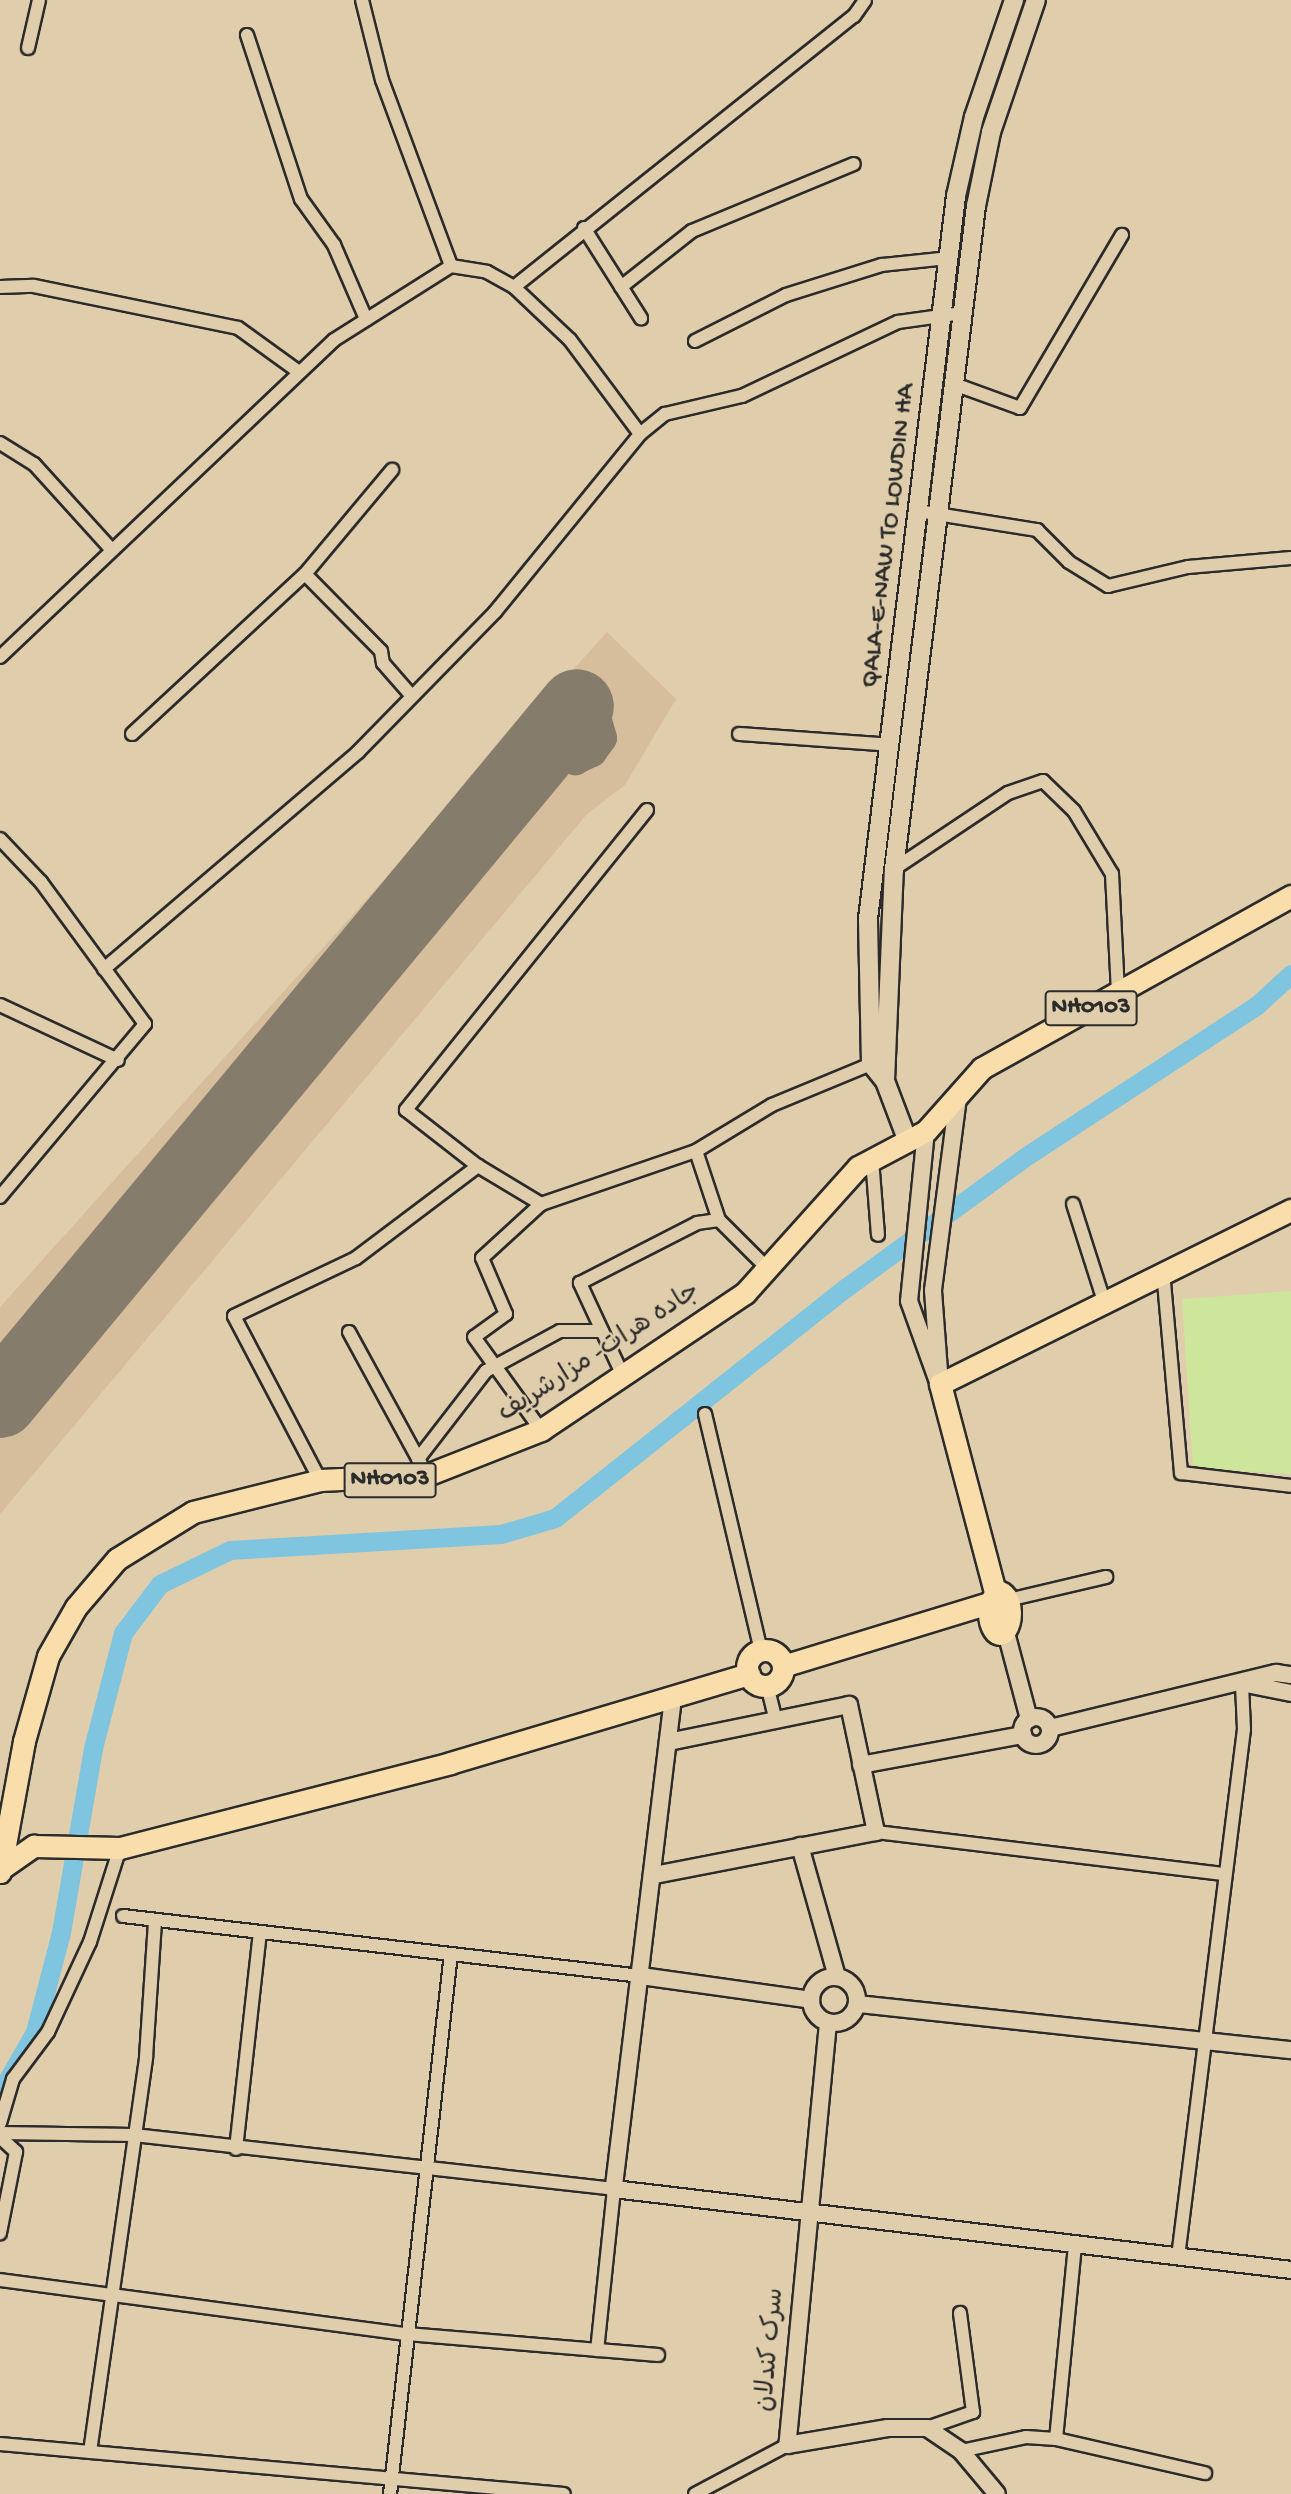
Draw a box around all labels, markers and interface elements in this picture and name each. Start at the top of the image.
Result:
street label: QALA-E-NAW TO LOWDIN HA [856,382,924,690]
road number: NH0103 [1044,988,1138,1028]
street label: جاده هرات- مزارشریف [493,1277,707,1431]
road number: NH0103 [343,1460,437,1500]
street label: سرک کندلان [751,2287,793,2413]

